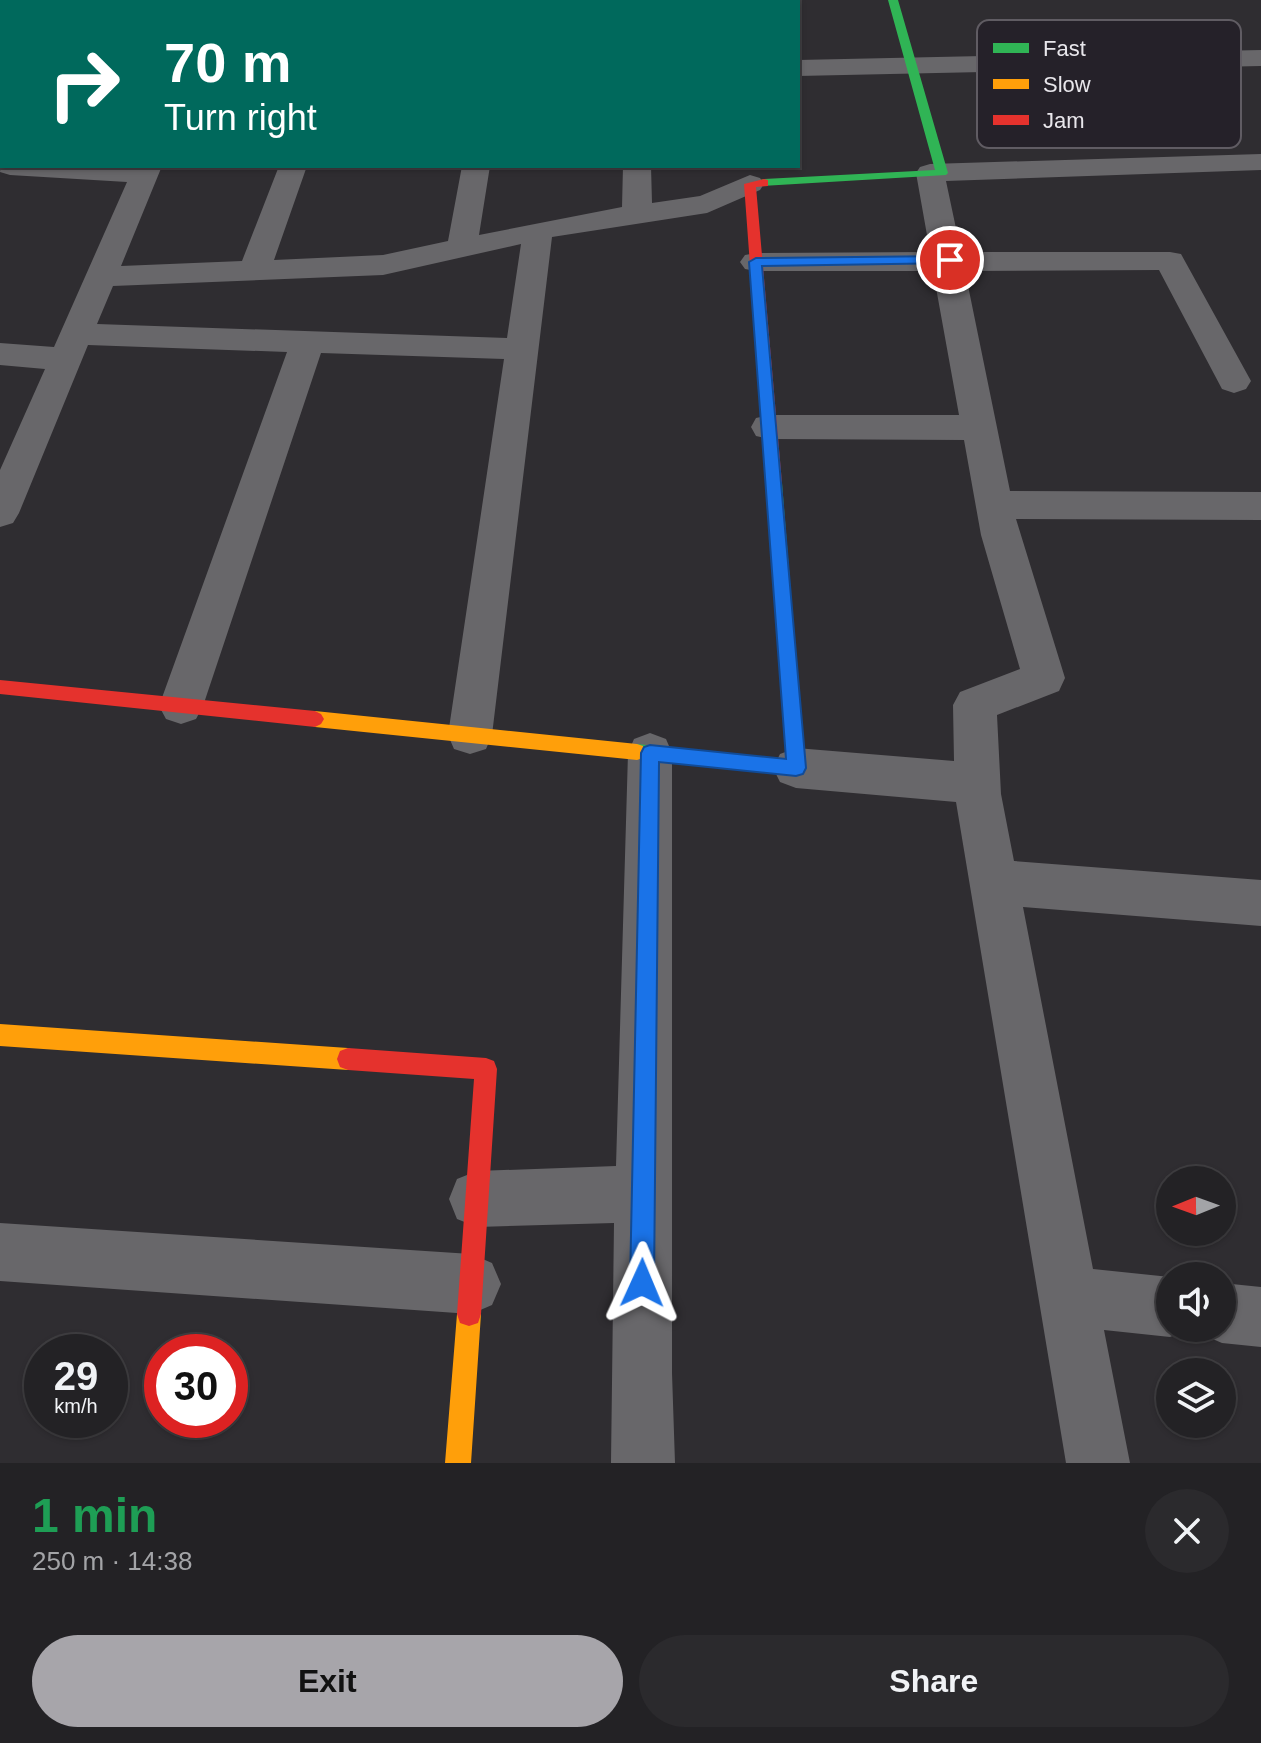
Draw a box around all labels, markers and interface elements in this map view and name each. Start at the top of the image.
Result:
legend [977,20,1241,148]
text: 70 m [164,31,292,94]
icon: right [32,32,136,136]
text: Fast [1043,36,1086,61]
text: Slow [1043,72,1091,97]
text: Turn right [164,97,317,138]
text: Jam [1043,108,1085,133]
pin [916,226,984,294]
icon: arrive [928,238,972,282]
north arrow [1156,1166,1236,1246]
map controls [1156,1166,1236,1438]
position arrow [600,1241,684,1325]
button: sound [1156,1262,1236,1342]
speed limit sign: 30 [144,1334,248,1438]
text: 29 [54,1354,98,1398]
button: layers [1156,1358,1236,1438]
text: km/h [54,1395,98,1417]
text: 1 min [32,1489,157,1542]
button: close [1145,1489,1229,1573]
text: 250 m · 14:38 [32,1546,192,1576]
button: Exit [32,1635,623,1727]
button: Share [639,1635,1229,1727]

